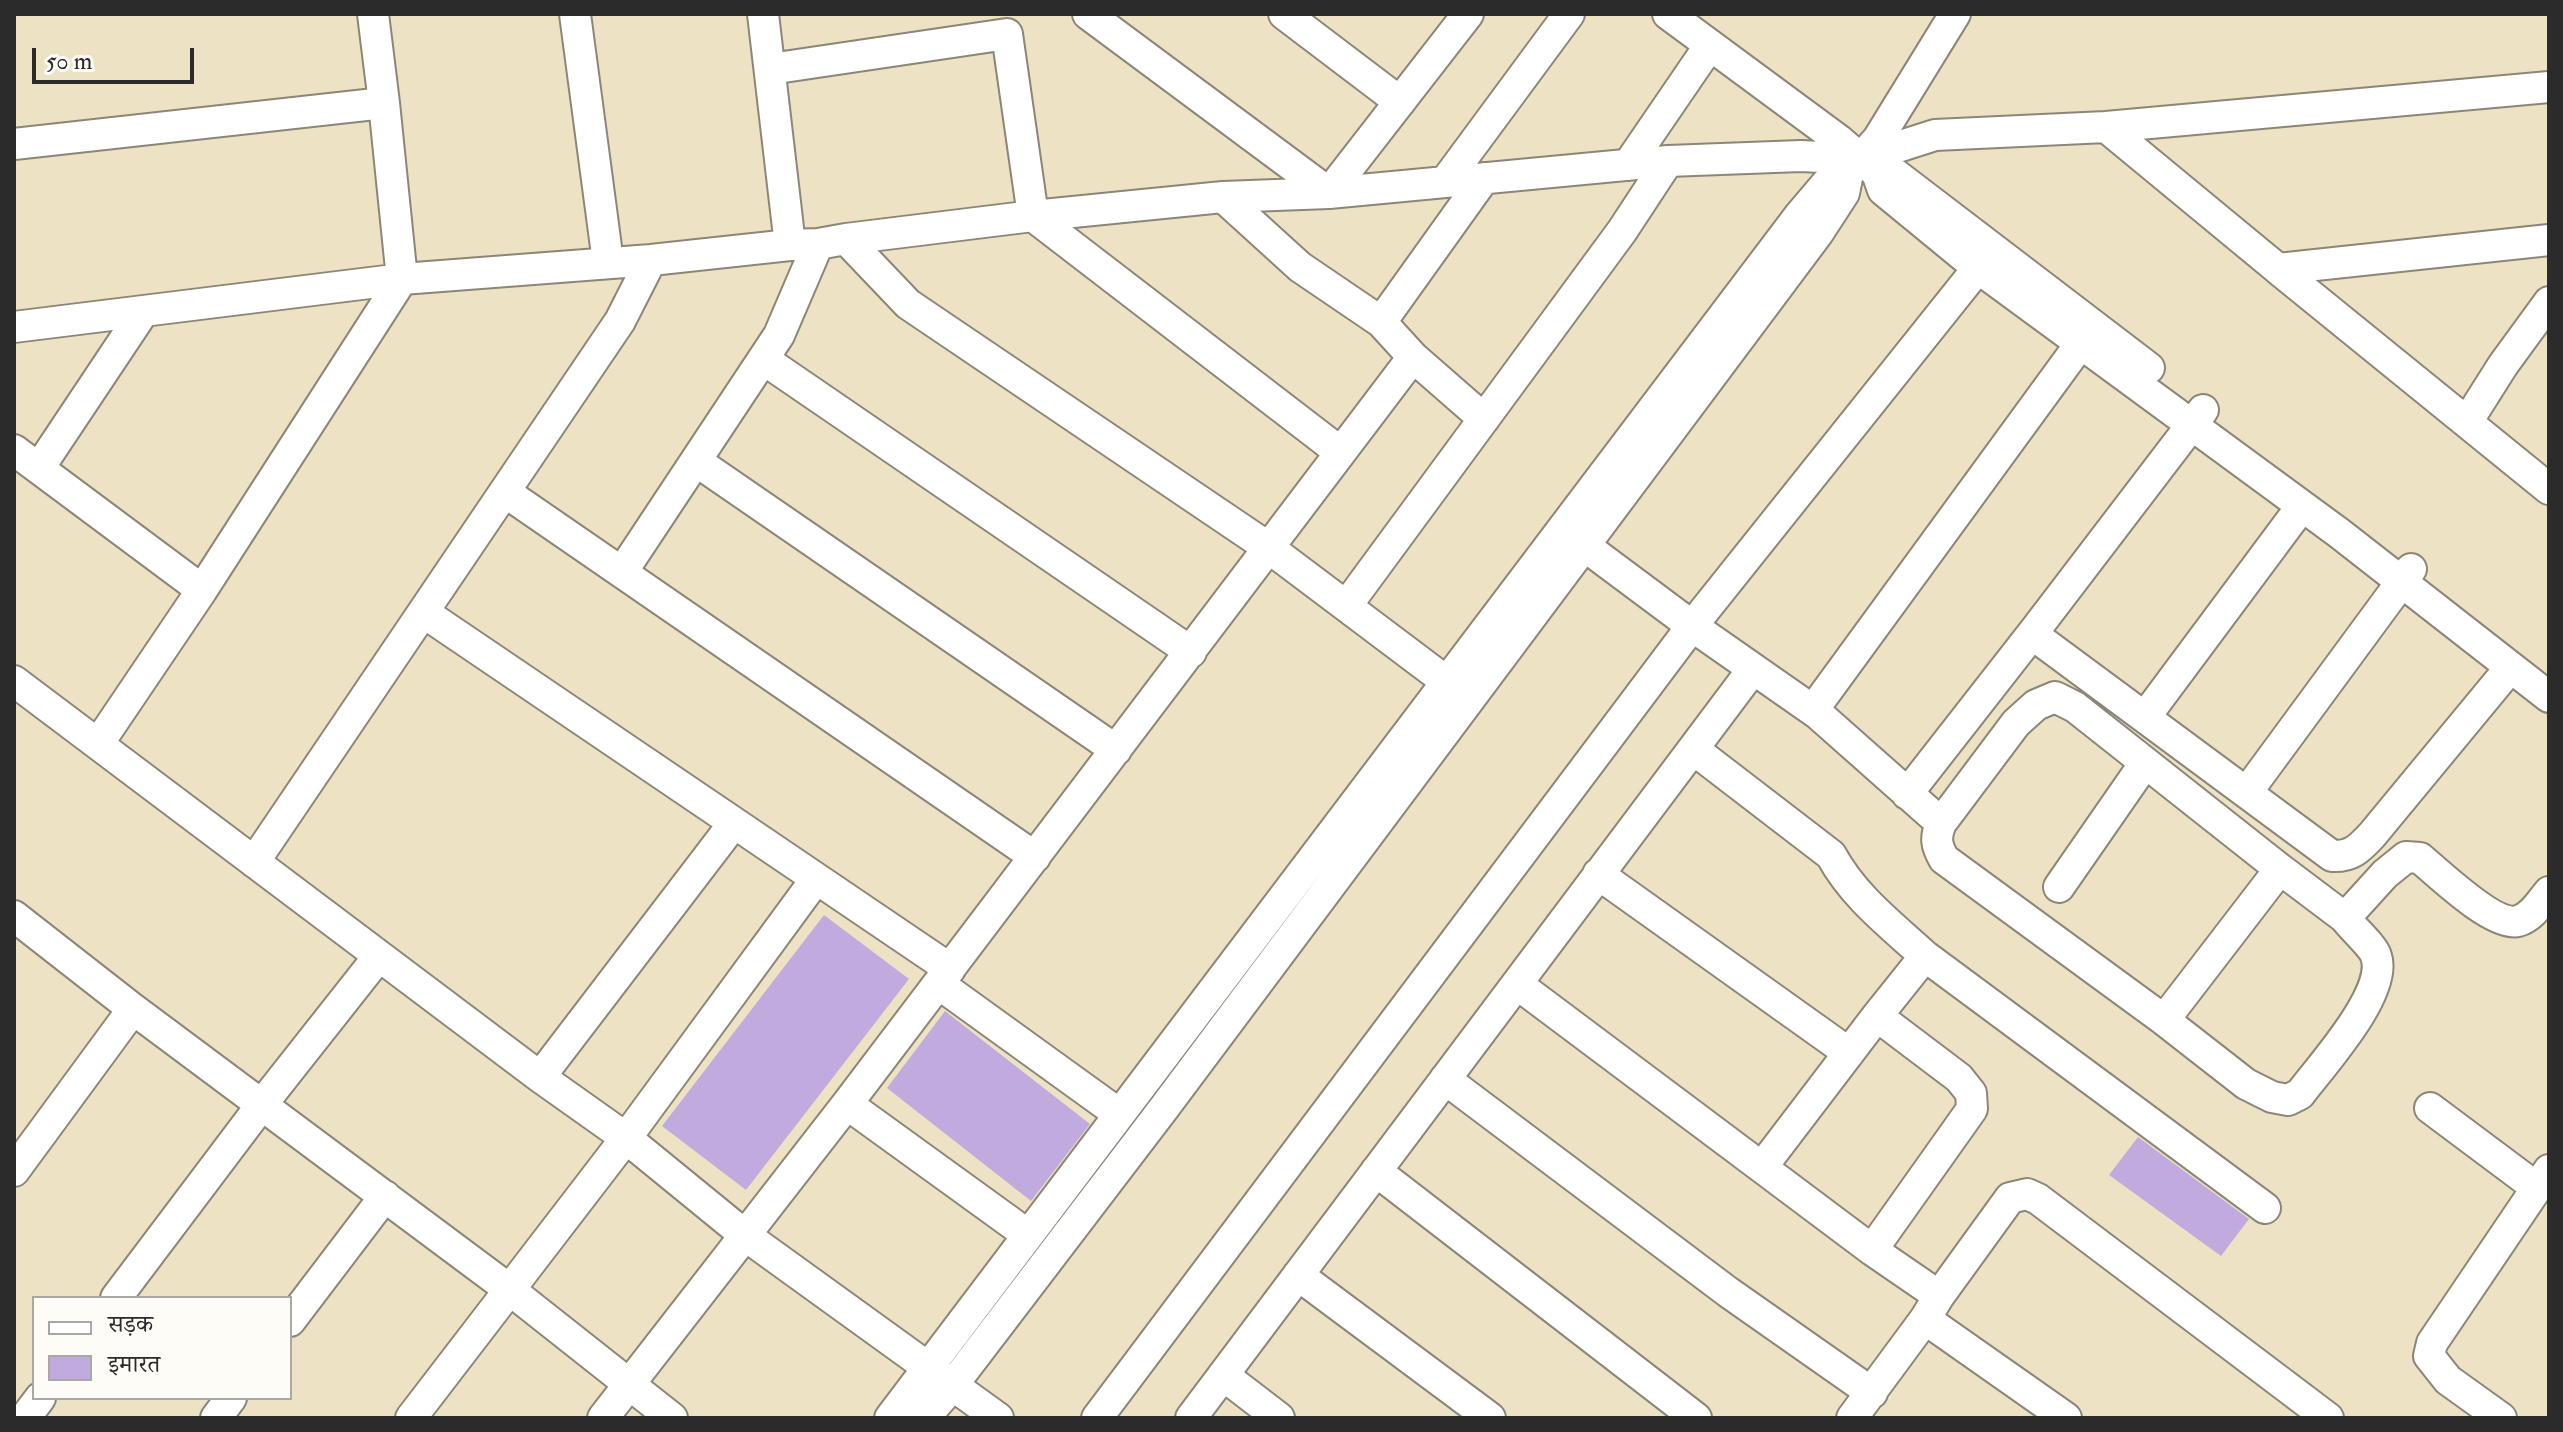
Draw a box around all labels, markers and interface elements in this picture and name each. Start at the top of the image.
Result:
scale bar [36,32,198,82]
text: 50 m [46,46,92,77]
legend [32,1296,292,1400]
text: सड़क [108,1309,153,1340]
text: इमारत [108,1349,160,1380]

